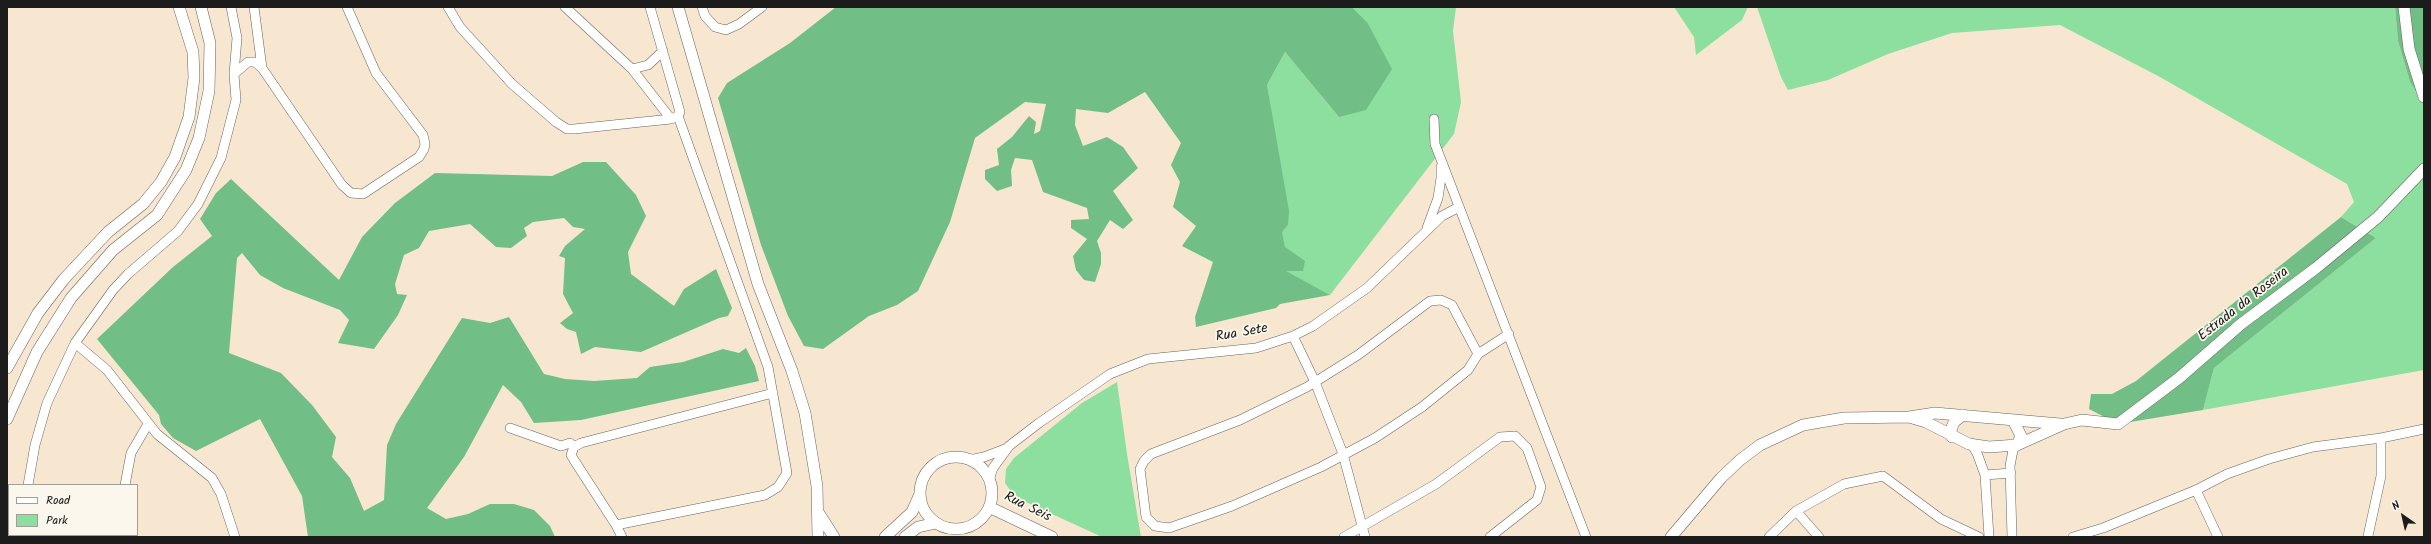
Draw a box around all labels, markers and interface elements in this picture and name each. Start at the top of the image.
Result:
street label: Estrada da Roseira [2195,264,2293,346]
street label: Rua Sete [1215,321,1269,347]
legend [8,484,138,536]
street label: Rua Seis [1001,489,1053,527]
text: Road [46,491,70,510]
north arrow [2383,496,2423,536]
text: N [2388,497,2404,515]
text: Park [46,511,68,530]

